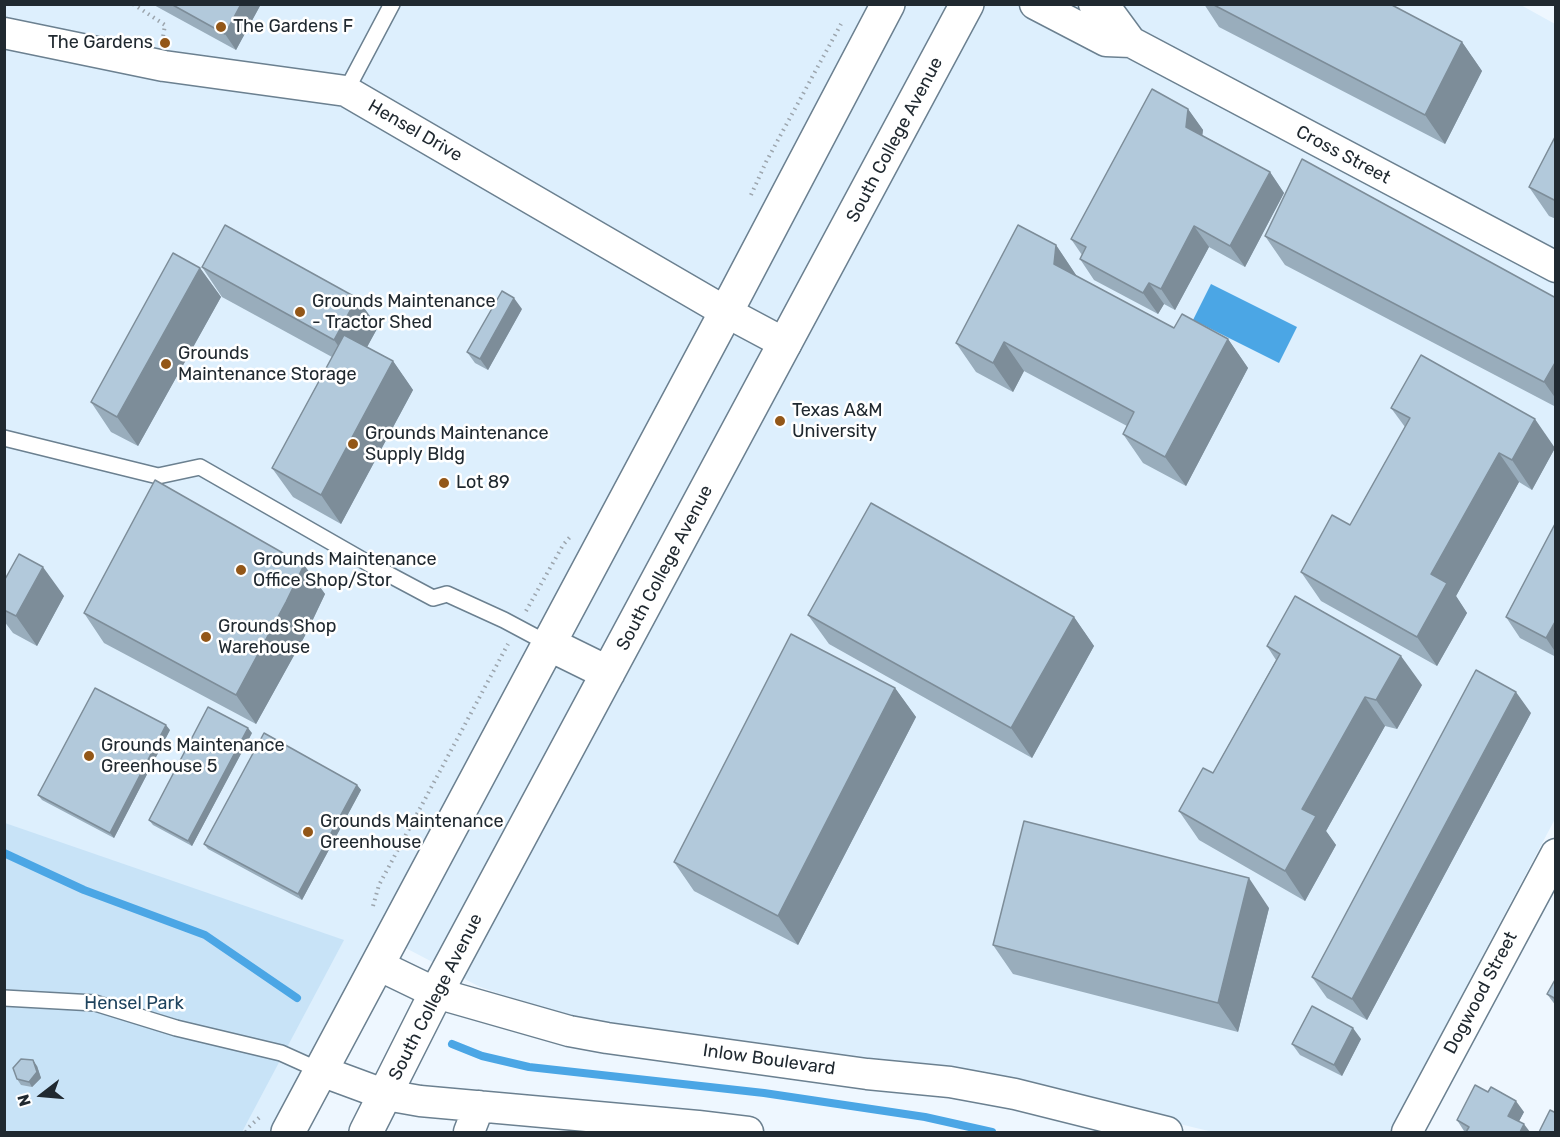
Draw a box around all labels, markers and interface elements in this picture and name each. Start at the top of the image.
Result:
place label: The Gardens F [233,16,353,38]
marker: The Gardens F [214,20,228,34]
place label: The Gardens [48,32,153,54]
marker: The Gardens [158,36,172,50]
street label: South College Avenue [842,54,948,226]
street label: Hensel Drive [364,95,466,167]
street label: Cross Street [1292,121,1394,189]
place label: Grounds Maintenance - Tractor Shed [312,291,496,334]
marker: Grounds Maintenance - Tractor Shed [293,305,307,319]
place label: Grounds Maintenance Storage [178,343,357,386]
marker: Grounds Maintenance Storage [159,357,173,371]
place label: Texas A&M University [792,400,883,442]
marker: Texas A&M University [773,414,787,428]
place label: Grounds Maintenance Supply Bldg [365,423,549,466]
marker: Grounds Maintenance Supply Bldg [346,437,360,451]
place label: Lot 89 [456,472,510,494]
marker: Lot 89 [437,476,451,490]
street label: South College Avenue [612,482,718,654]
place label: Grounds Maintenance Office Shop/Stor [253,549,437,592]
marker: Grounds Maintenance Office Shop/Stor [234,563,248,577]
place label: Grounds Shop Warehouse [218,616,337,658]
marker: Grounds Shop Warehouse [199,630,213,644]
place label: Grounds Maintenance Greenhouse 5 [101,735,285,777]
marker: Grounds Maintenance Greenhouse 5 [82,749,96,763]
place label: Grounds Maintenance Greenhouse [320,811,504,854]
marker: Grounds Maintenance Greenhouse [301,825,315,839]
street label: South College Avenue [385,910,487,1084]
street label: Dogwood Street [1440,928,1522,1058]
park label: Hensel Park [84,993,184,1015]
street label: Inlow Boulevard [701,1040,837,1080]
north arrow [12,1065,72,1125]
text: N [13,1092,35,1108]

